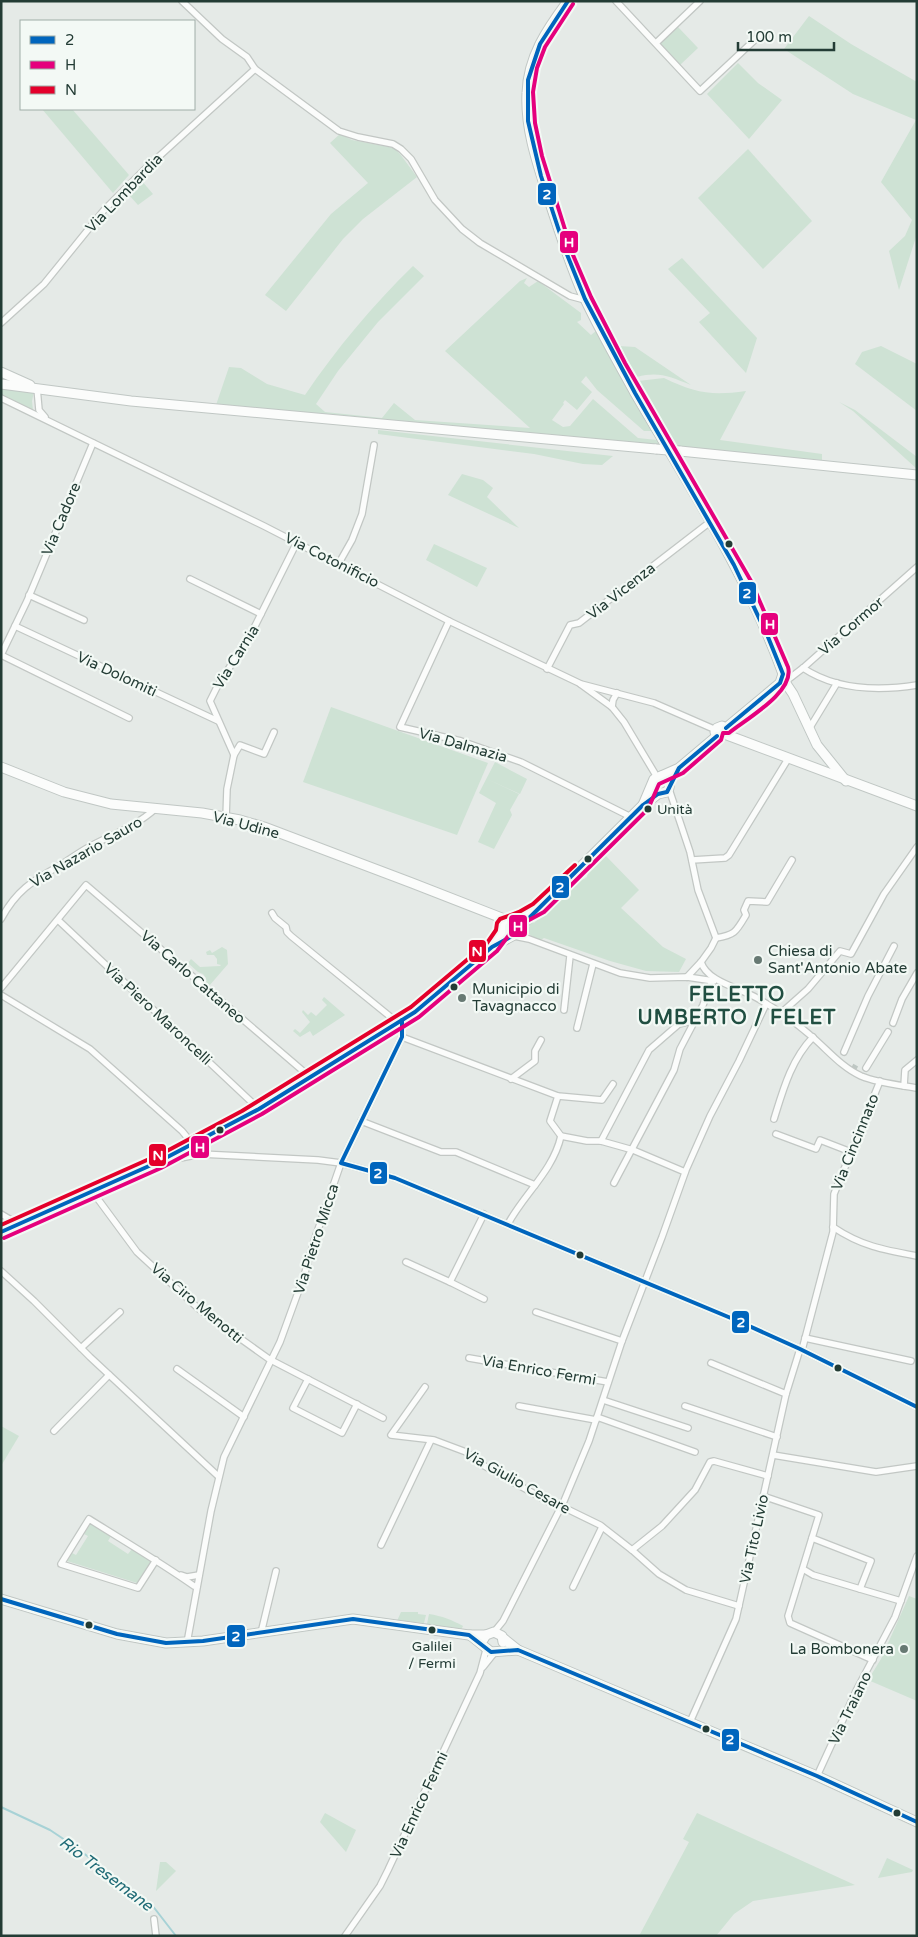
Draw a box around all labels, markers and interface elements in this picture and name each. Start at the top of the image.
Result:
legend [20,20,195,110]
scale bar [738,20,834,52]
text: 100 m [746,28,792,46]
text: 2 [65,31,74,49]
text: H [65,56,76,74]
text: N [65,81,77,99]
street label: Via Lombardia [82,150,166,236]
line badge: 2 [537,182,557,206]
text: 2 [543,186,552,203]
line badge: H [559,230,579,254]
text: H [564,234,574,251]
street label: Via Cadore [38,480,84,558]
street label: Via Cotonificio [282,528,382,592]
unlabelled marker [724,539,734,549]
street label: Via Vicenza [583,559,659,623]
line badge: 2 [738,581,757,605]
text: 2 [743,585,752,602]
street label: Via Cormor [815,593,887,659]
line badge: H [760,612,779,636]
text: H [765,616,775,633]
street label: Via Carnia [209,622,263,692]
street label: Via Dolomiti [74,648,160,700]
street label: Via Dalmazia [417,724,509,766]
place label: Unità [657,801,693,818]
marker: Unità [643,804,653,814]
street label: Via Udine [211,807,281,843]
street label: Via Nazario Sauro [27,813,145,891]
unlabelled marker [583,854,593,864]
line badge: 2 [551,875,570,899]
text: 2 [556,879,565,896]
line badge: H [508,914,528,938]
text: H [513,918,523,935]
street label: Via Carlo Cattaneo [137,927,249,1027]
line badge: N [468,939,487,963]
place label: Chiesa di Sant'Antonio Abate [768,942,907,977]
text: N [471,943,483,960]
marker: Chiesa di Sant'Antonio Abate [752,954,764,966]
street label: Via Piero Maroncelli [100,959,216,1069]
place label: Municipio di Tavagnacco [472,980,559,1015]
unlabelled marker [449,982,459,992]
district label: FELETTO UMBERTO / FELET [638,983,836,1030]
marker: Municipio di Tavagnacco [456,992,468,1004]
street label: Via Cincinnato [827,1091,883,1193]
unlabelled marker [215,1125,225,1135]
line badge: H [190,1135,210,1159]
text: H [195,1139,205,1156]
line badge: N [148,1143,167,1167]
text: N [152,1147,164,1164]
line badge: 2 [369,1161,388,1185]
text: 2 [374,1165,383,1182]
street label: Via Pietro Micca [290,1181,342,1297]
unlabelled marker [575,1250,585,1260]
street label: Via Ciro Menotti [147,1259,247,1347]
line badge: 2 [731,1310,750,1334]
text: 2 [737,1314,746,1331]
street label: Via Enrico Fermi [481,1351,597,1389]
unlabelled marker [833,1363,843,1373]
street label: Via Giulio Cesare [460,1444,574,1518]
street label: Via Tito Livio [736,1493,772,1585]
unlabelled marker [84,1620,94,1630]
line badge: 2 [226,1624,246,1648]
marker: Galilei / Fermi [427,1625,437,1635]
text: 2 [232,1628,241,1645]
place label: Galilei / Fermi [408,1638,456,1672]
place label: La Bombonera [789,1640,894,1658]
marker: La Bombonera [898,1643,910,1655]
street label: Via Traiano [825,1668,875,1748]
unlabelled marker [701,1724,711,1734]
line badge: 2 [721,1728,740,1752]
text: 2 [726,1731,735,1748]
street label: Via Enrico Fermi [386,1749,452,1861]
unlabelled marker [892,1808,902,1818]
water label: Rio Tresemane [55,1832,158,1916]

